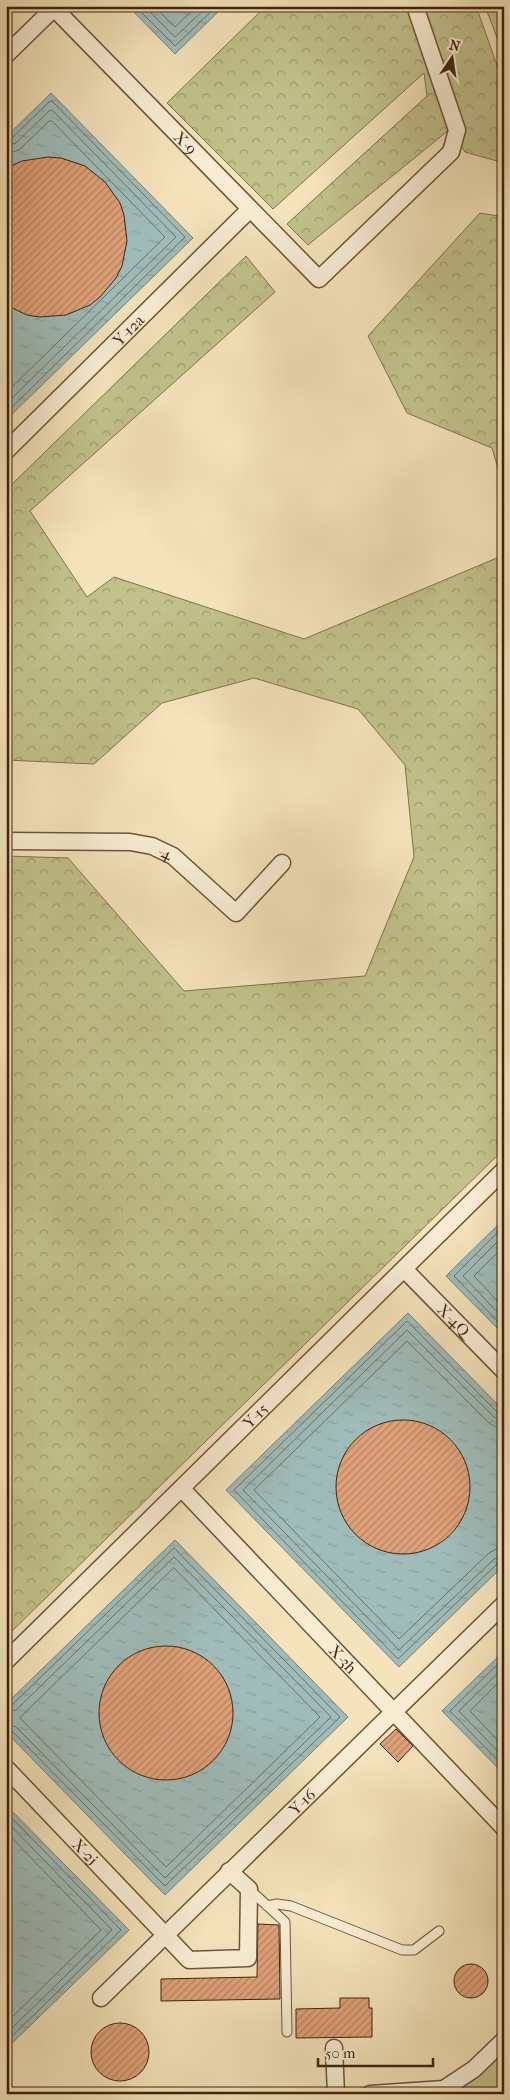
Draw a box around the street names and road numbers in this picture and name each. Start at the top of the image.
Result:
street label: X-9 [170,127,201,158]
street label: Y-12a [108,310,148,350]
street label: -4 [155,841,176,864]
street label: X-4Q [433,1299,478,1344]
street label: Y-15 [238,1399,272,1432]
street label: X-3h [325,1640,361,1677]
street label: Y-16 [284,1784,319,1819]
street label: X-2j [68,1834,102,1868]

